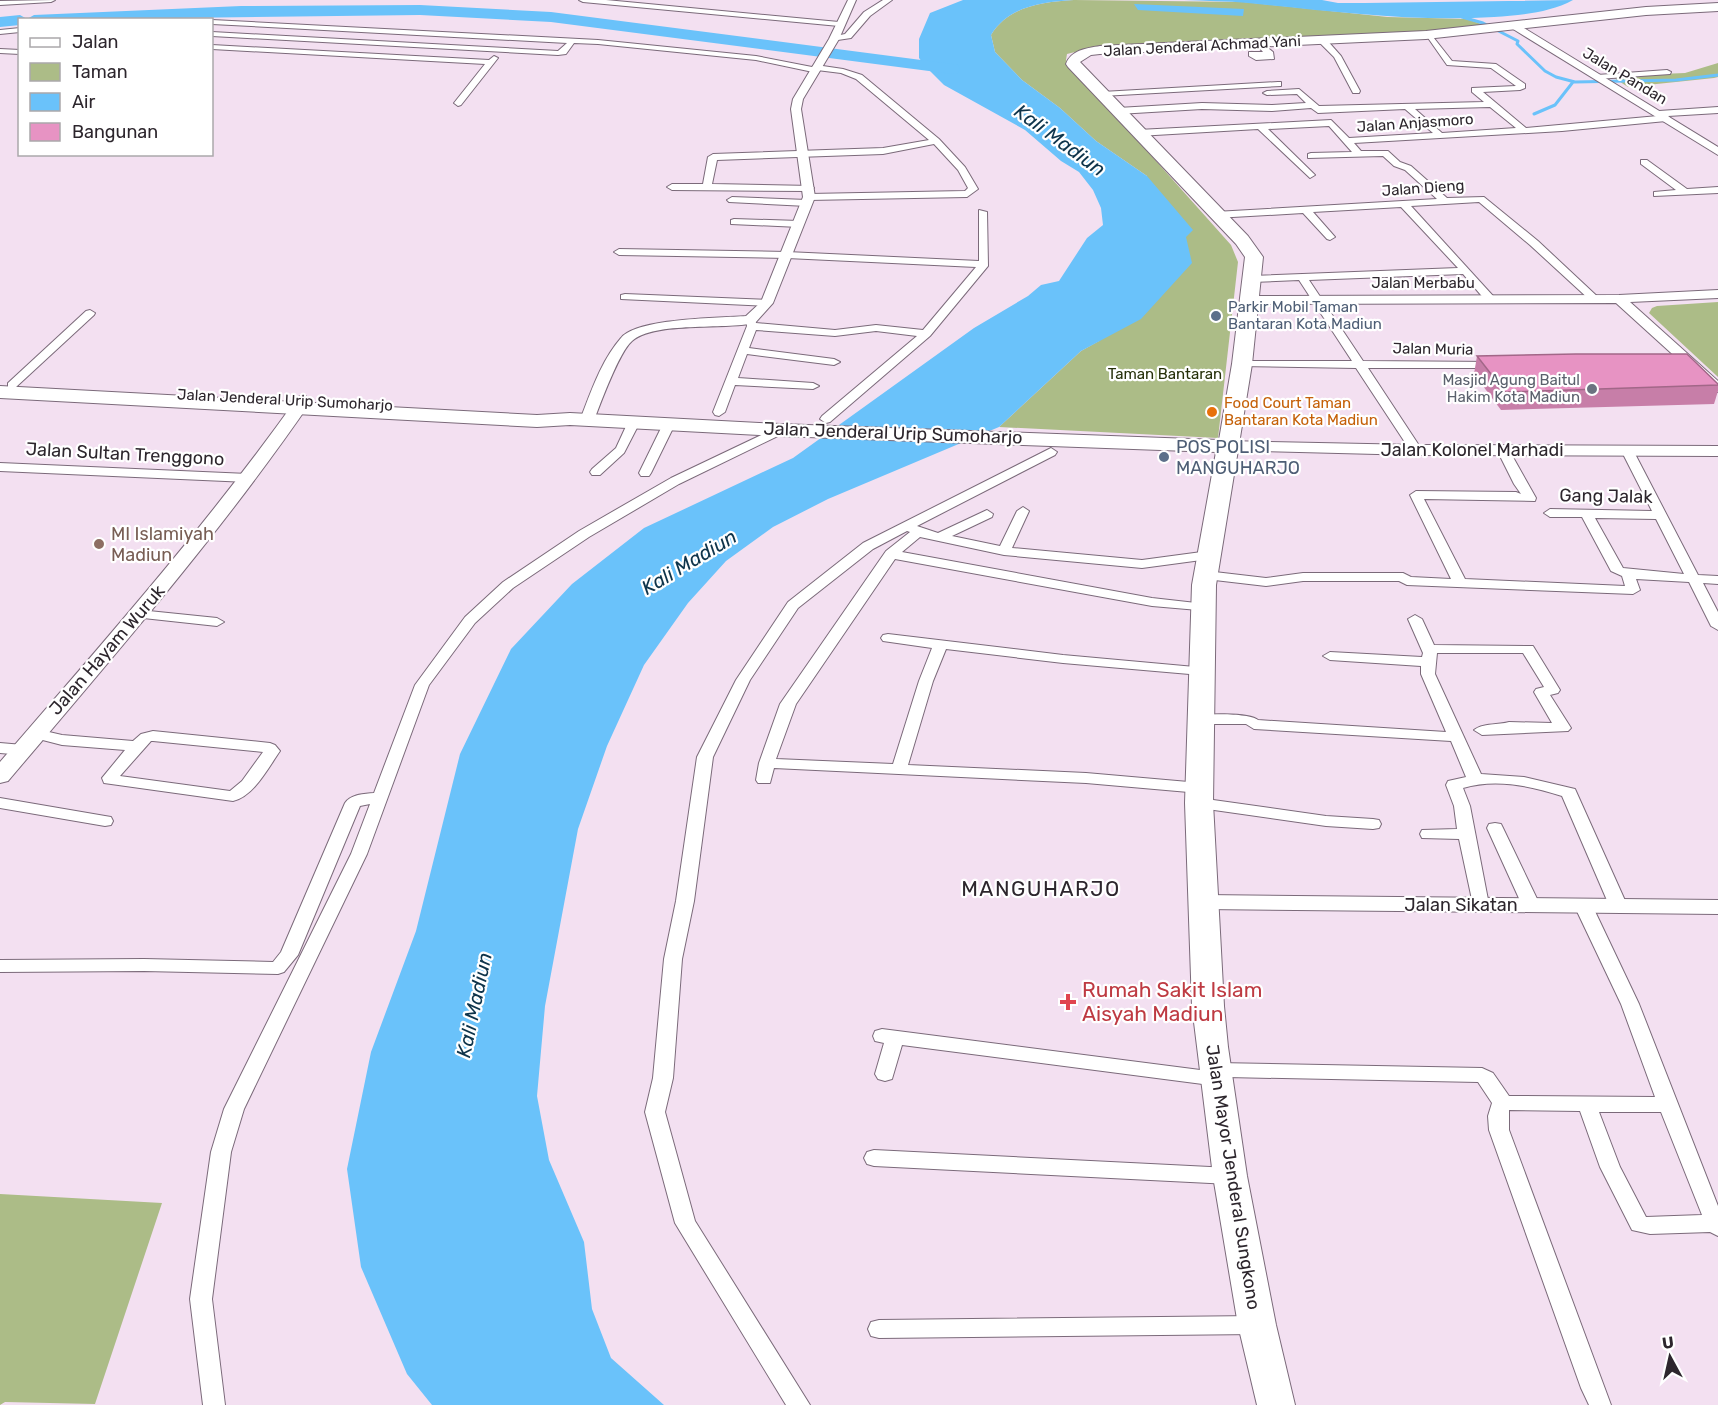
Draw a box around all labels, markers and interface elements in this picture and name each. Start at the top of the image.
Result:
legend [18,18,213,156]
text: Jalan [72,31,119,53]
street label: Jalan Jenderal Achmad Yani [1103,32,1301,60]
street label: Jalan Pandan [1579,44,1671,108]
text: Taman [72,61,128,83]
text: Air [72,91,95,113]
water label: Kali Madiun [1010,99,1110,181]
street label: Jalan Anjasmoro [1356,110,1474,136]
text: Bangunan [72,121,158,143]
street label: Jalan Dieng [1381,176,1465,200]
street label: Jalan Merbabu [1371,274,1475,292]
place label: Parkir Mobil Taman Bantaran Kota Madiun [1228,298,1382,333]
marker: Parkir Mobil Taman Bantaran Kota Madiun [1209,309,1223,323]
street label: Jalan Muria [1392,339,1474,359]
park label: Taman Bantaran [1108,365,1222,383]
place label: Masjid Agung Baitul Hakim Kota Madiun [1442,371,1580,406]
marker: Masjid Agung Baitul Hakim Kota Madiun [1585,382,1599,396]
street label: Jalan Jenderal Urip Sumoharjo [177,385,393,415]
place label: Food Court Taman Bantaran Kota Madiun [1224,394,1378,429]
marker: Food Court Taman Bantaran Kota Madiun [1205,405,1219,419]
street label: Jalan Jenderal Urip Sumoharjo [763,417,1023,449]
place label: POS POLISI MANGUHARJO [1176,436,1300,479]
street label: Jalan Sultan Trenggono [25,438,225,470]
street label: Jalan Kolonel Marhadi [1380,439,1564,461]
marker: POS POLISI MANGUHARJO [1157,450,1171,464]
street label: Gang Jalak [1559,484,1653,508]
place label: MI Islamiyah Madiun [111,523,214,566]
water label: Kali Madiun [637,524,741,600]
marker: MI Islamiyah Madiun [92,537,106,551]
street label: Jalan Hayam Wuruk [45,580,170,720]
district label: MANGUHARJO [961,876,1121,901]
street label: Jalan Sikatan [1404,894,1518,916]
water label: Kali Madiun [451,950,497,1060]
place label: Rumah Sakit Islam Aisyah Madiun [1082,977,1262,1026]
marker: Rumah Sakit Islam Aisyah Madiun [1059,993,1077,1011]
street label: Jalan Mayor Jenderal Sungkono [1201,1043,1265,1311]
north arrow [1640,1327,1700,1387]
text: U [1661,1332,1675,1353]

